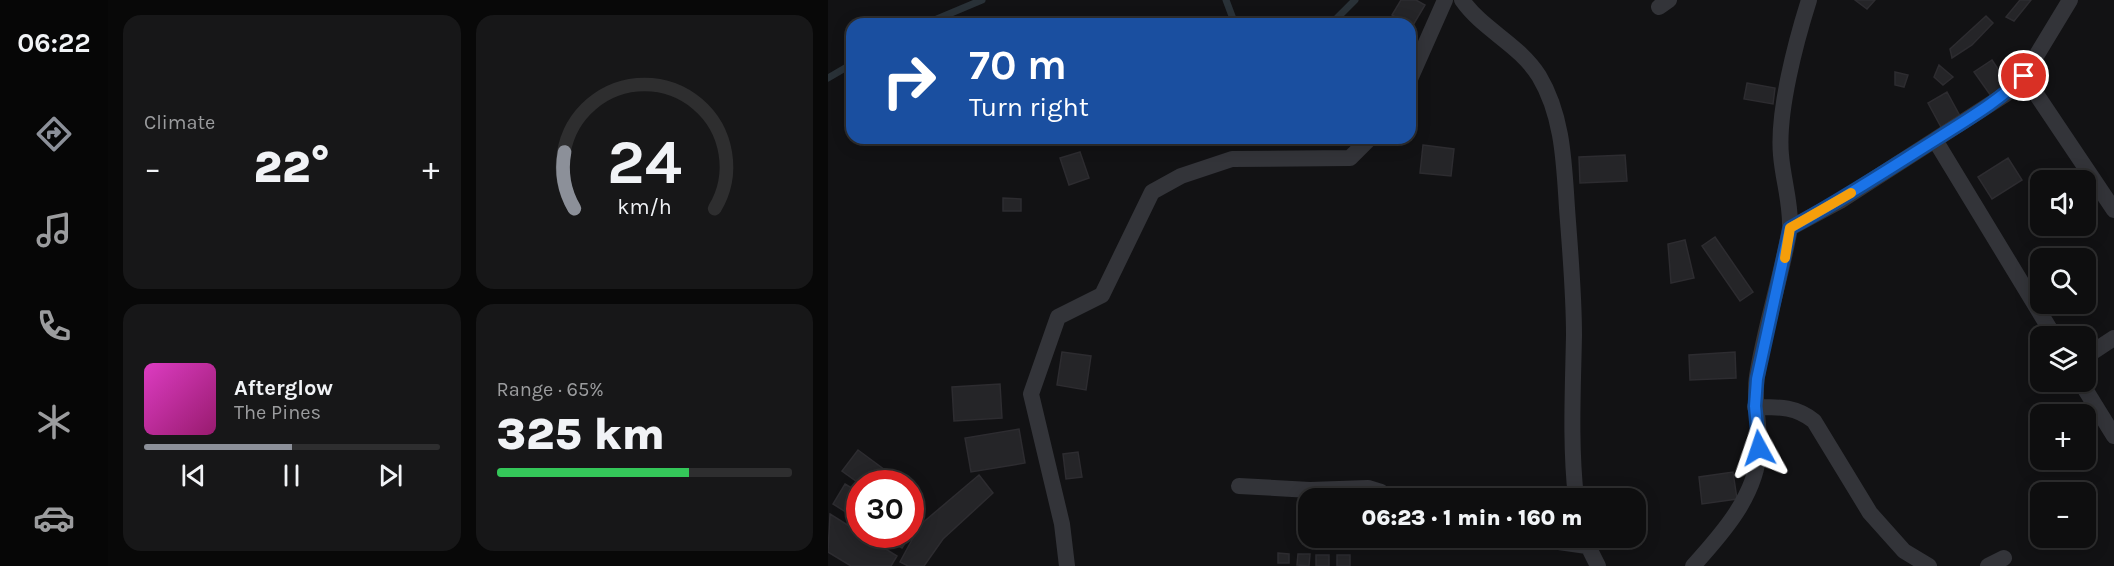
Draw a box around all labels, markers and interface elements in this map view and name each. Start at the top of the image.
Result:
text: 06:22 [17,27,91,59]
text: 70 m [969,40,1067,90]
icon: right [870,42,948,120]
pin [1998,50,2049,101]
icon: arrive [2007,59,2040,92]
text: Turn right [969,91,1089,123]
text: Climate [144,111,215,134]
icon: directions [33,113,75,155]
text: 24 [607,126,682,199]
text: 22° [253,141,330,193]
text: − [144,149,161,187]
text: + [422,149,440,187]
map controls [2030,170,2096,548]
button: sound [2030,170,2096,236]
text: km/h [617,194,671,219]
icon: music [33,209,75,251]
button: search [2030,248,2096,314]
icon: phone [33,305,75,347]
button: layers [2030,326,2096,392]
text: Afterglow [234,375,333,401]
text: Range · 65% [497,378,604,401]
icon: climate [33,401,75,443]
text: The Pines [234,401,321,424]
button: + [2030,404,2096,470]
text: 325 km [497,408,665,460]
position arrow [1727,416,1791,480]
icon: previous [177,459,210,492]
icon: pause [275,459,308,492]
icon: next [374,459,407,492]
speed limit sign: 30 [846,470,924,548]
button: − [2030,482,2096,548]
icon: car [33,497,75,539]
text: 06:23 · 1 min · 160 m [1361,505,1583,531]

